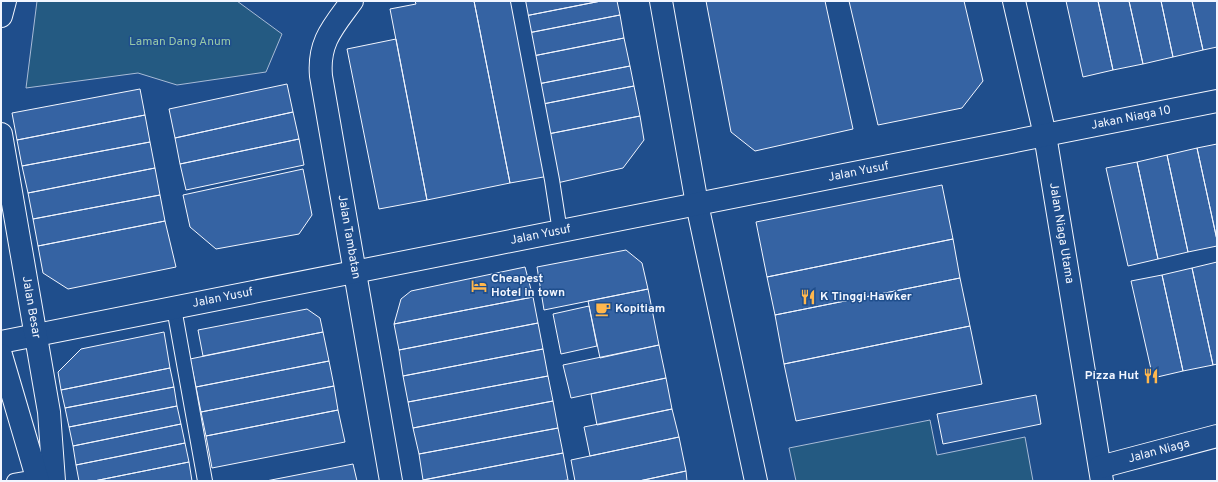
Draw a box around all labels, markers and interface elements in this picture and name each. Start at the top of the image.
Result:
park label: Laman Dang Anum [129,34,231,50]
street label: Jakan Niaga 10 [1090,102,1172,134]
street label: Jalan Yusuf [827,158,890,186]
street label: Jalan Niaga Utama [1045,182,1077,285]
street label: Jalan Tambatan [334,194,364,280]
street label: Jalan Yusuf [509,221,572,249]
place label: Cheapest Hotel in town [491,271,565,301]
street label: Jalan Besar [18,275,44,340]
hotel icon: Cheapest Hotel in town [470,277,488,295]
street label: Jalan Yusuf [191,284,254,312]
restaurant icon: K Tinggi Hawker [799,288,817,306]
place label: K Tinggi Hawker [820,289,912,305]
cafe icon: Kopitiam [594,300,612,318]
place label: Kopitiam [615,301,665,317]
restaurant icon: Pizza Hut [1142,367,1160,385]
place label: Pizza Hut [1085,368,1139,384]
street label: Jalan Niaga [1126,436,1192,467]

